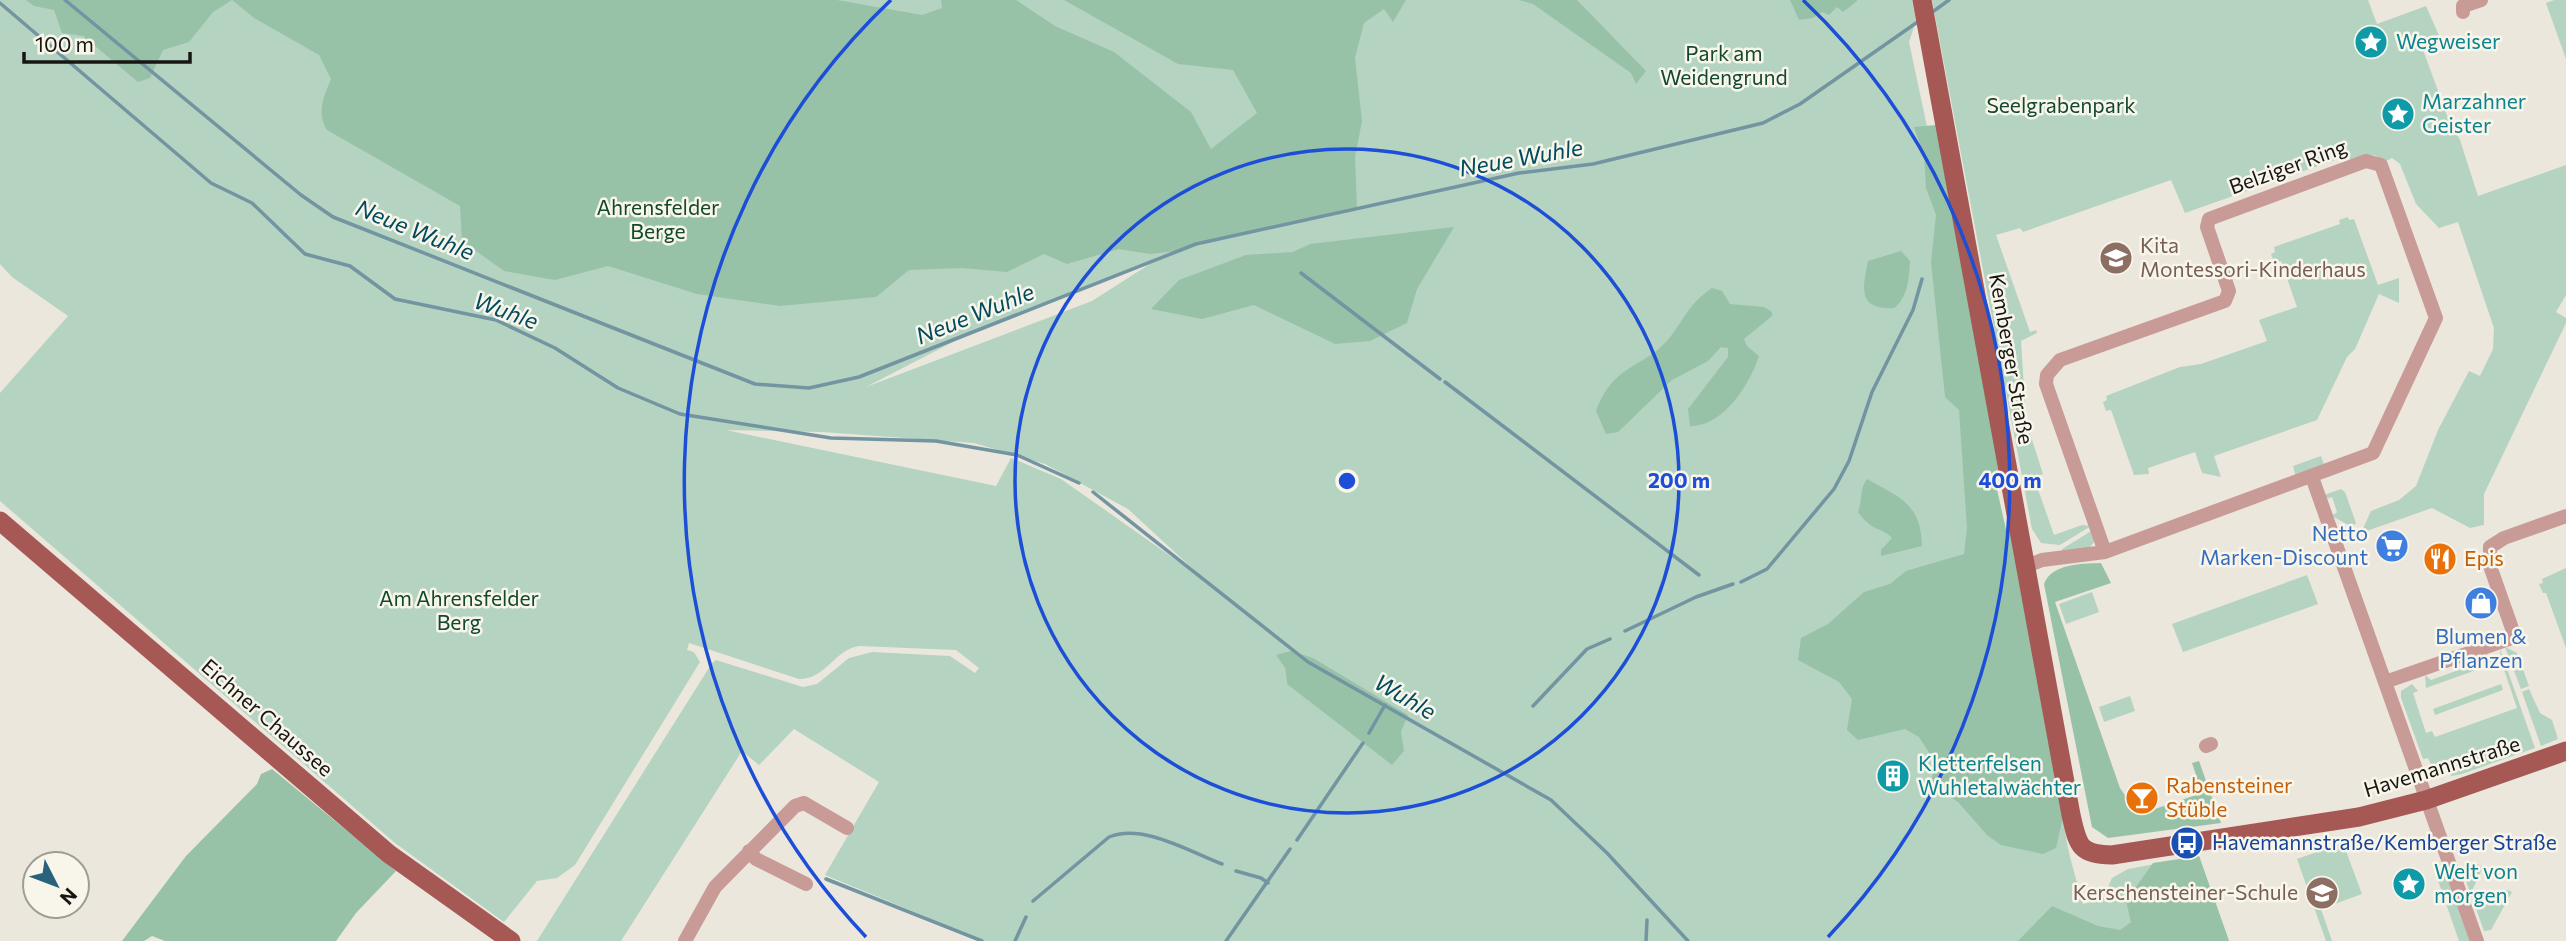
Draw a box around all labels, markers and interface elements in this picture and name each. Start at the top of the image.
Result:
scale bar [24,21,191,65]
place icon: Wegweiser [2352,23,2390,61]
place label: Wegweiser [2396,28,2500,53]
text: 100 m [35,31,94,56]
park label: Park am Weidengrund [1660,40,1788,89]
place label: Marzahner Geister [2422,88,2526,137]
park label: Seelgrabenpark [1986,92,2136,117]
place icon: Marzahner Geister [2379,95,2417,133]
water label: Neue Wuhle [1457,132,1585,182]
street label: Belziger Ring [2225,133,2350,198]
water label: Neue Wuhle [352,193,479,265]
park label: Ahrensfelder Berge [597,194,719,243]
place label: Kita Montessori-Kinderhaus [2140,232,2366,281]
school or university icon: Kita Montessori-Kinderhaus [2097,239,2135,277]
street label: Kemberger Straße [1985,271,2040,446]
water label: Neue Wuhle [911,277,1038,349]
water label: Wuhle [470,286,542,335]
text: 200 m [1648,467,1710,492]
text: 400 m [1978,467,2042,492]
centre of rings [1335,469,1359,493]
place label: Netto Marken-Discount [2200,520,2368,569]
supermarket icon: Netto Marken-Discount [2373,527,2411,565]
restaurant icon: Epis [2421,540,2459,578]
place label: Epis [2464,545,2504,570]
shop icon: Blumen & Pflanzen [2462,584,2500,622]
park label: Am Ahrensfelder Berg [379,585,539,634]
place label: Blumen & Pflanzen [2435,623,2527,672]
street label: Eichner Chaussee [197,653,339,781]
water label: Wuhle [1370,667,1441,725]
street label: Havemannstraße [2360,730,2523,801]
place label: Kletterfelsen Wuhletalwächter [1918,750,2081,799]
building icon: Kletterfelsen Wuhletalwächter [1874,757,1912,795]
place label: Rabensteiner Stüble [2166,772,2292,821]
bar icon: Rabensteiner Stüble [2123,779,2161,817]
bus stop icon: Havemannstraße/Kemberger Straße [2168,824,2206,862]
place label: Havemannstraße/Kemberger Straße [2212,829,2557,854]
north arrow [21,850,91,920]
place label: Welt von morgen [2434,858,2518,907]
place icon: Welt von morgen [2390,865,2428,903]
school or university icon: Kerschensteiner-Schule [2303,874,2341,912]
place label: Kerschensteiner-Schule [2073,879,2298,904]
text: N [56,884,82,910]

